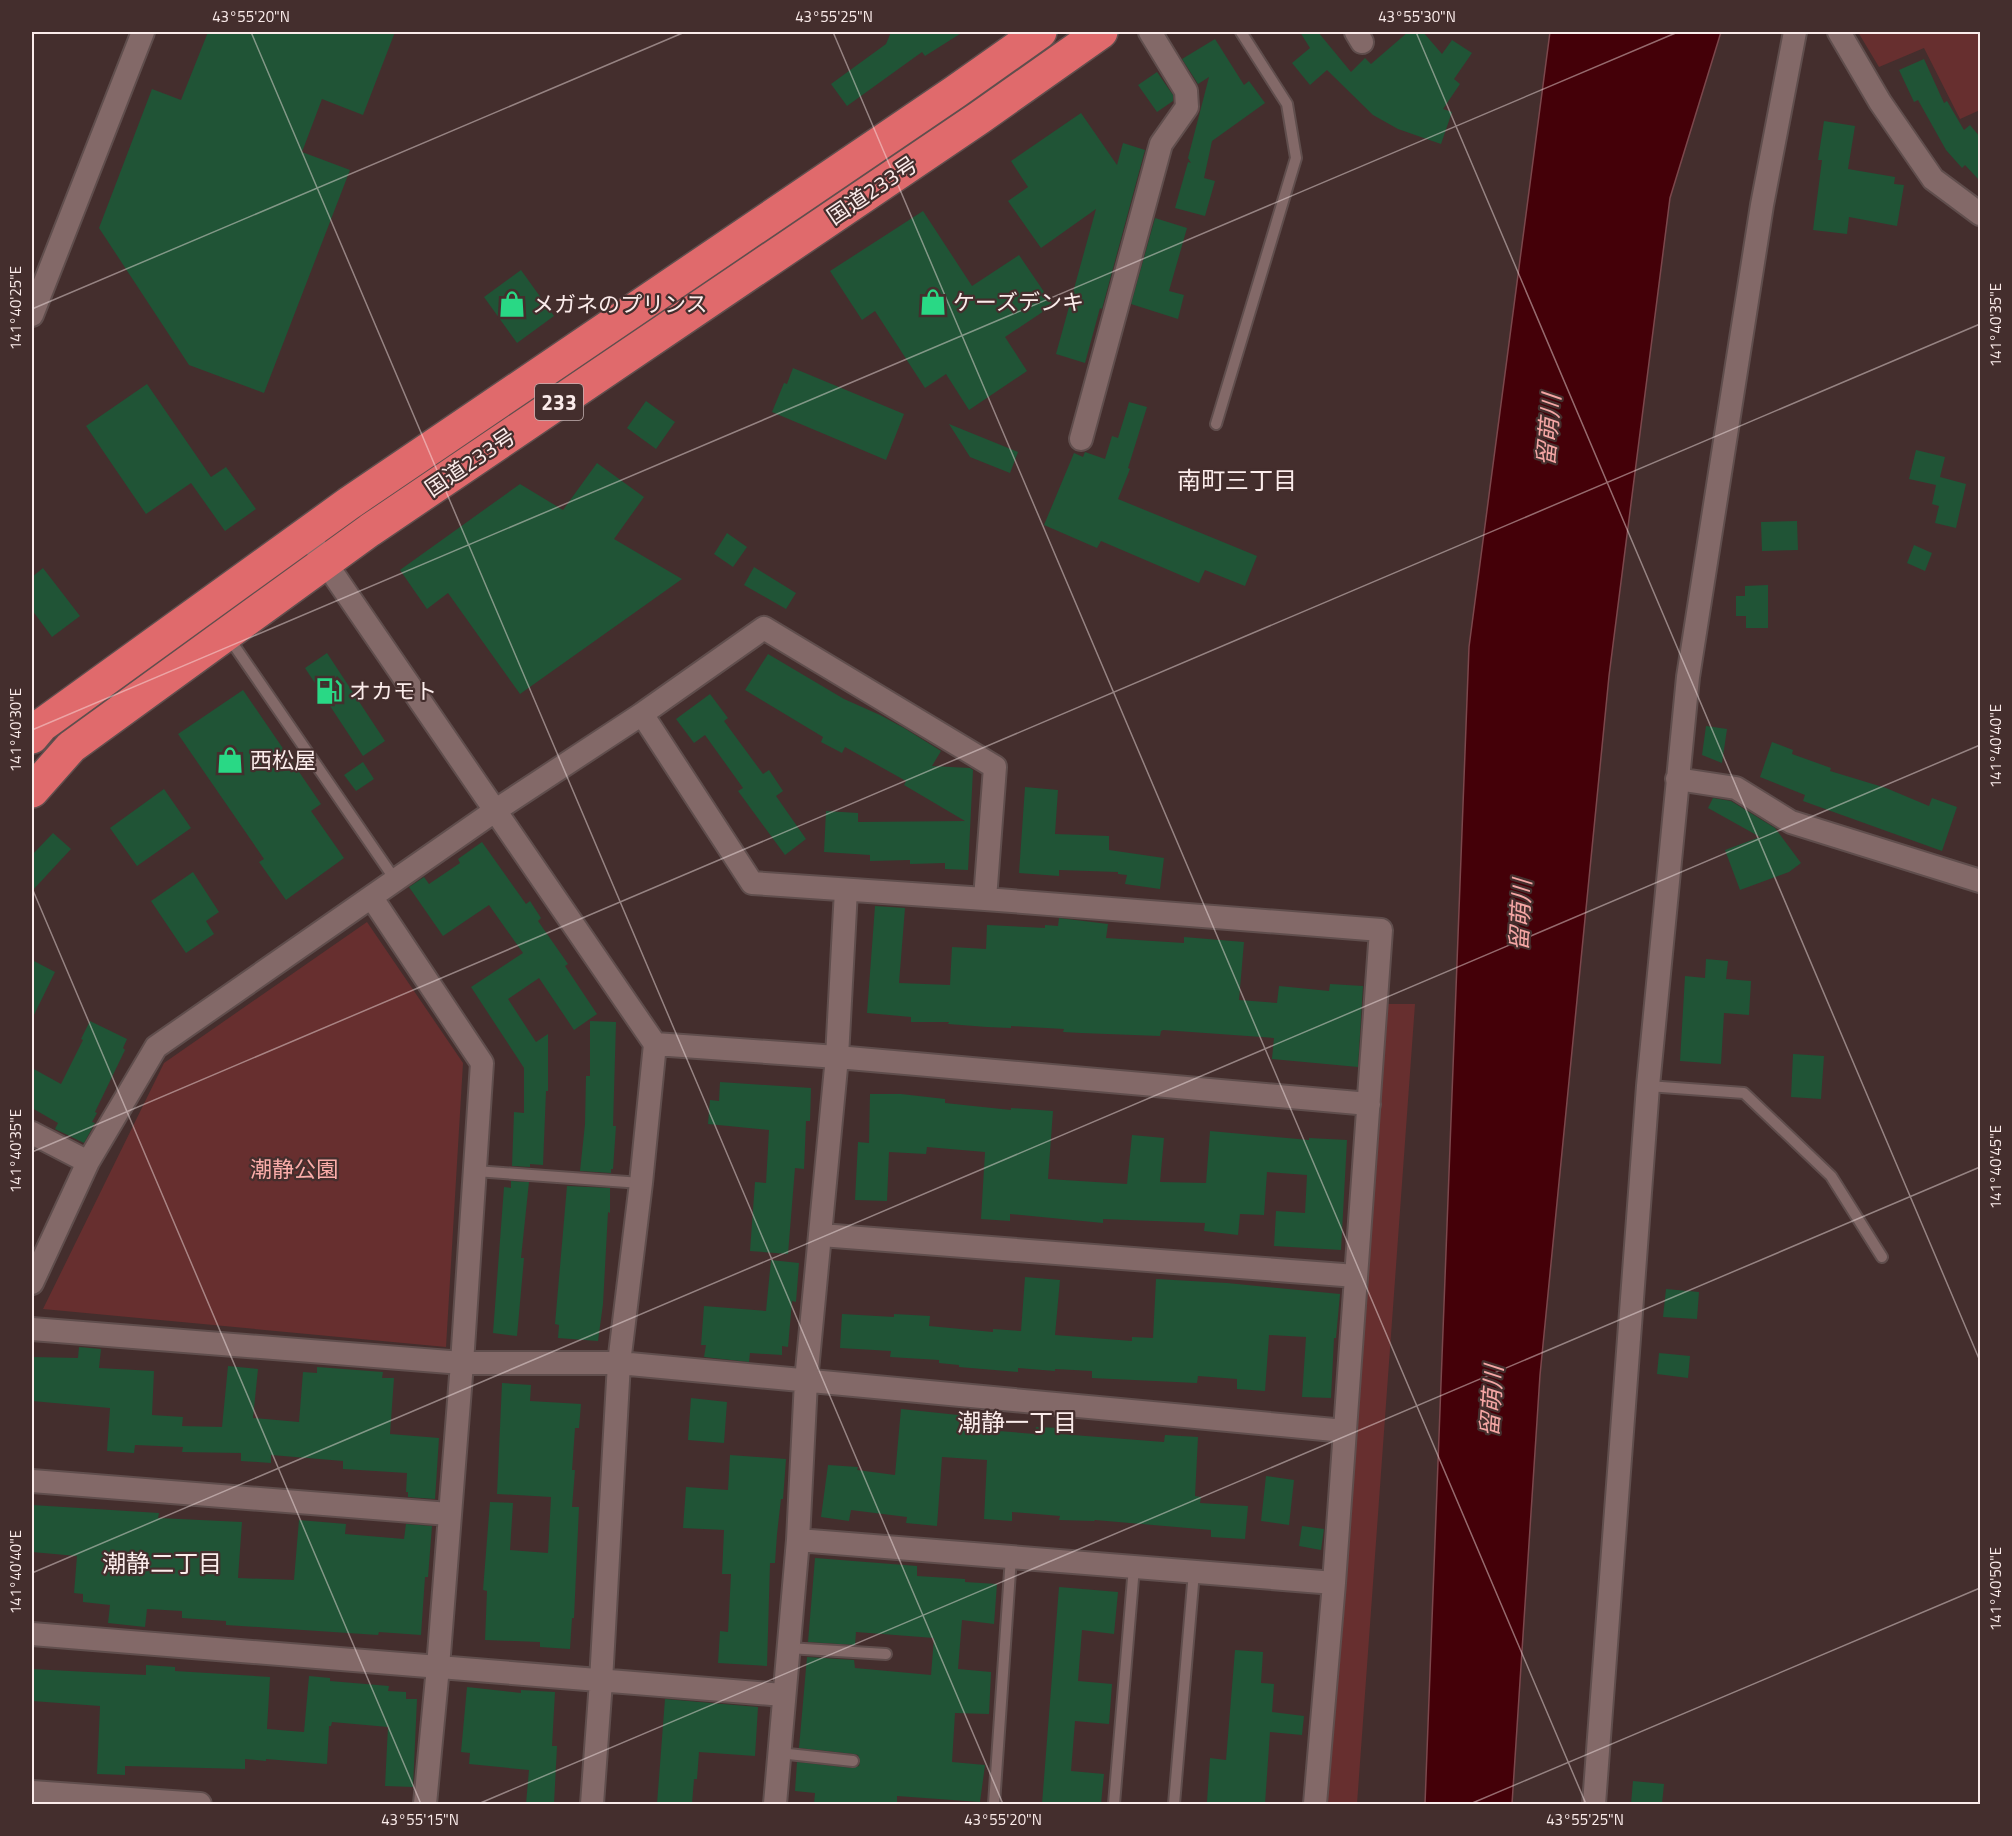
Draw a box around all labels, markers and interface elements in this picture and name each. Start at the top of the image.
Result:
text: 43°55'20"N [212,5,290,28]
text: 43°55'25"N [795,5,873,28]
text: 43°55'30"N [1378,5,1456,28]
street label: 国道233号 [820,147,924,233]
text: 141°40'25"E [4,266,27,350]
text: 141°40'35"E [1984,283,2007,367]
place label: ケーズデンキ [953,285,1084,319]
place label: メガネのプリンス [532,287,708,321]
shop icon: ケーズデンキ [918,287,948,317]
shop icon: メガネのプリンス [497,289,527,319]
road number: 233 [535,384,583,420]
water label: 留萌川 [1527,390,1569,467]
street label: 国道233号 [418,419,522,505]
district label: 南町三丁目 [1177,462,1297,498]
place label: オカモト [349,674,437,708]
fuel station icon: オカモト [314,676,344,706]
text: 141°40'30"E [4,688,27,772]
text: 141°40'40"E [1984,704,2007,788]
place label: 西松屋 [250,743,316,777]
shop icon: 西松屋 [215,745,245,775]
water label: 留萌川 [1500,875,1540,952]
text: 141°40'35"E [4,1109,27,1193]
text: 141°40'45"E [1984,1125,2007,1209]
park label: 潮静公園 [250,1152,338,1186]
water label: 留萌川 [1471,1361,1512,1438]
district label: 潮静一丁目 [957,1404,1077,1440]
text: 141°40'40"E [4,1530,27,1614]
district label: 潮静二丁目 [102,1545,222,1581]
text: 141°40'50"E [1984,1547,2007,1631]
text: 43°55'15"N [381,1808,459,1831]
text: 43°55'20"N [964,1808,1042,1831]
text: 43°55'25"N [1546,1808,1624,1831]

